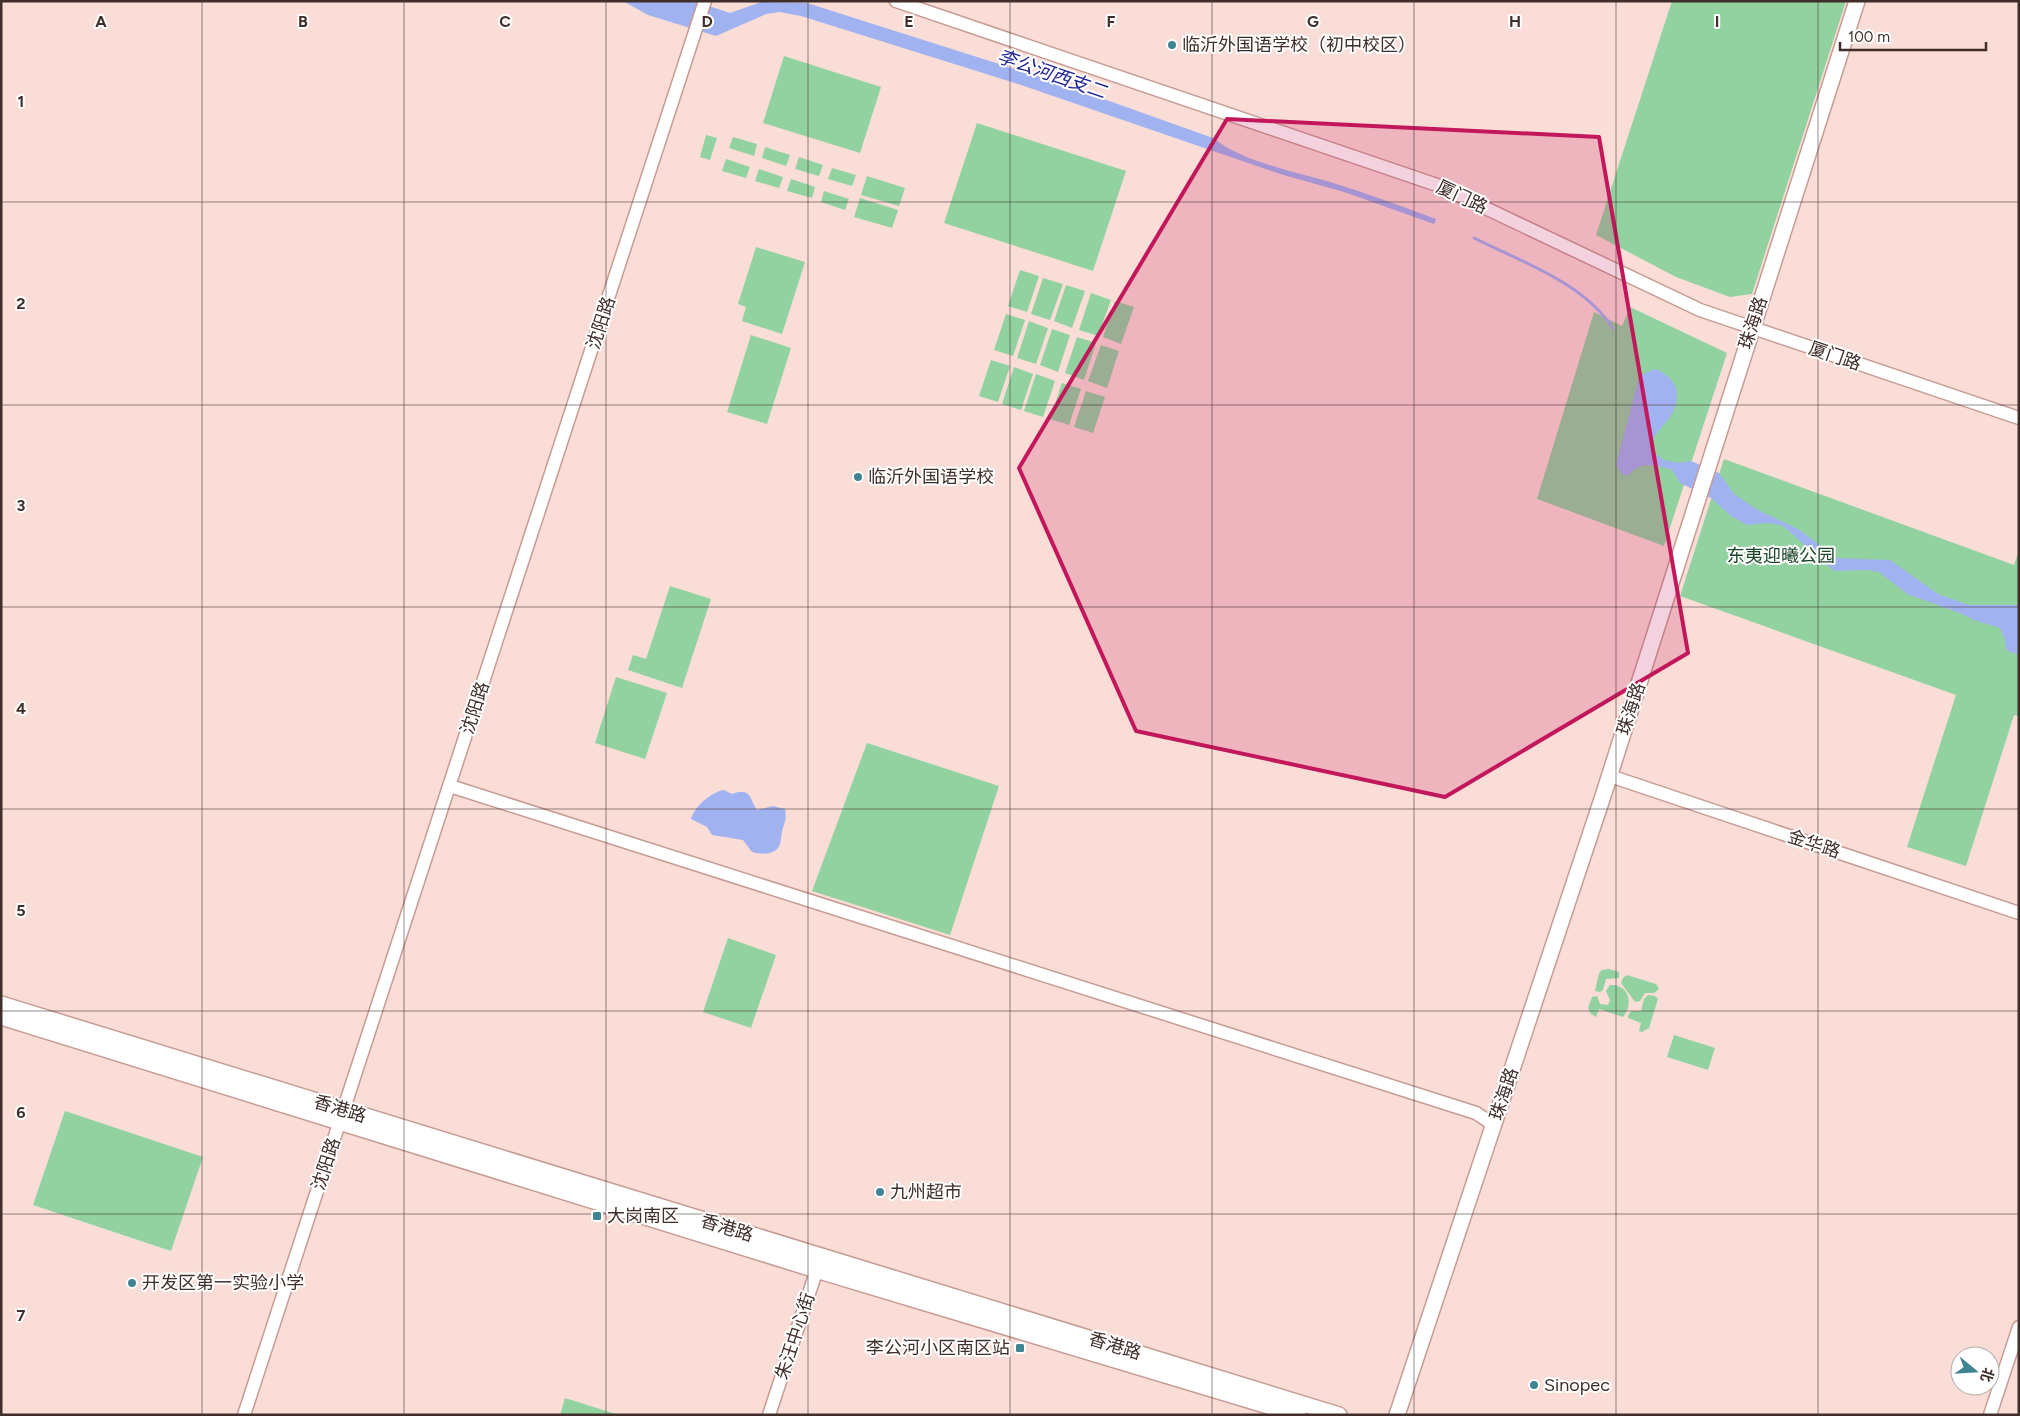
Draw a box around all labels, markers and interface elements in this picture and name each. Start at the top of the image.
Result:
text: A [95,12,107,31]
text: B [298,12,308,31]
text: C [499,12,511,31]
text: D [701,12,713,31]
text: E [904,12,914,31]
text: F [1107,12,1116,31]
text: G [1307,12,1319,31]
text: H [1509,12,1521,31]
text: I [1715,12,1719,31]
scale bar [1840,20,1986,52]
text: 100 m [1848,28,1890,46]
place label: 临沂外国语学校（初中校区） [1182,34,1416,56]
marker: 临沂外国语学校（初中校区） [1166,39,1178,51]
water label: 李公河西支二 [994,45,1111,104]
text: 1 [18,92,24,111]
street label: 厦门路 [1433,176,1491,218]
text: 2 [16,294,26,313]
street label: 沈阳路 [582,294,620,352]
street label: 珠海路 [1734,294,1772,352]
street label: 厦门路 [1806,337,1864,375]
place label: 临沂外国语学校 [868,466,994,488]
marker: 临沂外国语学校 [852,471,864,483]
text: 3 [17,496,26,515]
park label: 东夷迎曦公园 [1727,545,1835,567]
street label: 沈阳路 [456,679,494,737]
street label: 珠海路 [1612,680,1650,738]
text: 4 [16,699,26,718]
street label: 金华路 [1785,825,1843,863]
text: 5 [16,901,26,920]
street label: 珠海路 [1485,1065,1523,1123]
street label: 香港路 [311,1091,369,1127]
text: 6 [16,1103,26,1122]
street label: 沈阳路 [307,1135,345,1193]
place label: 九州超市 [890,1181,962,1203]
marker: 九州超市 [874,1186,886,1198]
place label: 大岗南区 [607,1205,679,1227]
marker: 大岗南区 [591,1210,603,1222]
street label: 香港路 [698,1210,756,1246]
place label: 开发区第一实验小学 [142,1272,304,1294]
marker: 开发区第一实验小学 [126,1277,138,1289]
street label: 朱汪中心街 [771,1290,819,1382]
text: 7 [17,1306,26,1325]
street label: 香港路 [1086,1328,1144,1364]
place label: 李公河小区南区站 [866,1337,1010,1359]
marker: 李公河小区南区站 [1014,1342,1026,1354]
north arrow [1950,1346,2000,1396]
text: 北 [1977,1366,1997,1384]
place label: Sinopec [1544,1374,1610,1396]
marker: Sinopec [1528,1379,1540,1391]

